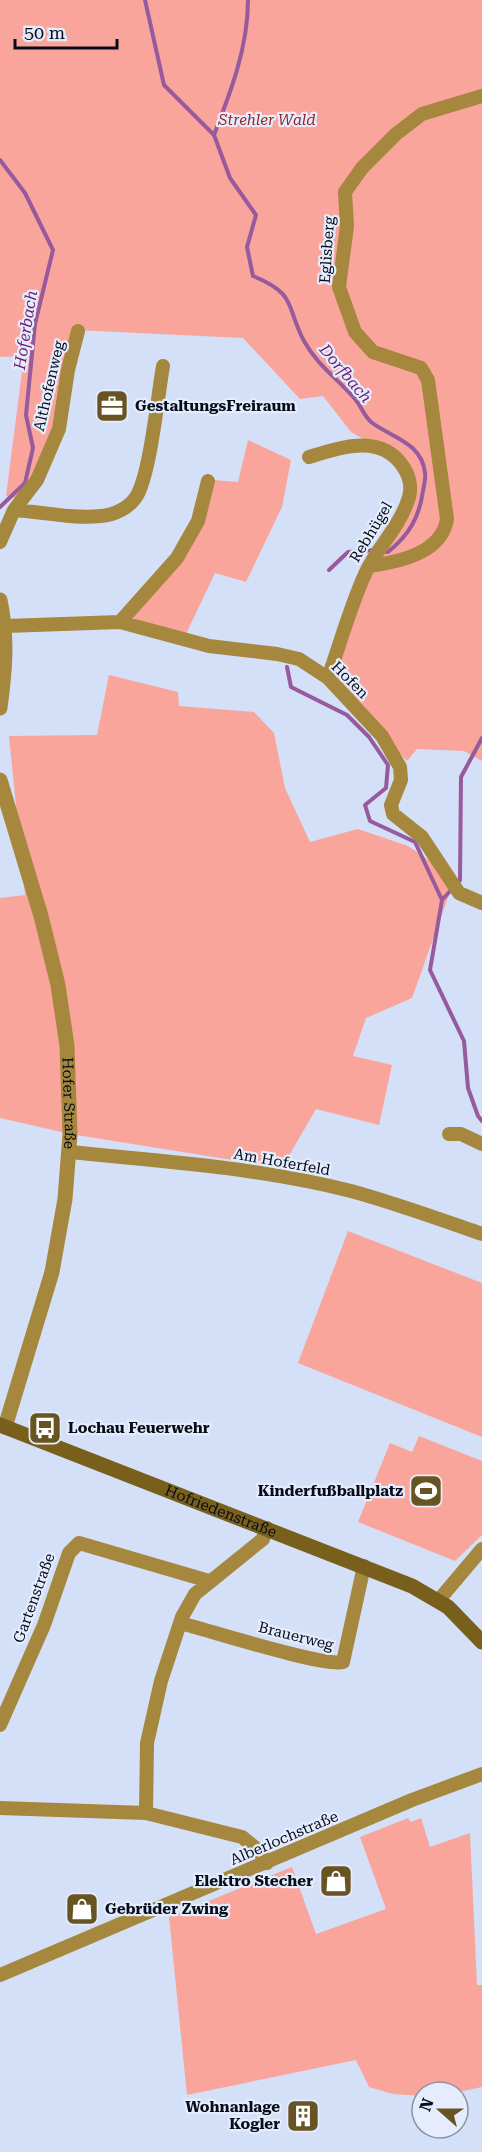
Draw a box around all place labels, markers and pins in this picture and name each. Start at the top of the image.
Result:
office icon: GestaltungsFreiraum [94,388,130,424]
place label: GestaltungsFreiraum [135,397,296,415]
bus stop icon: Lochau Feuerwehr [27,1410,63,1446]
place label: Lochau Feuerwehr [68,1419,210,1437]
sports icon: Kinderfußballplatz [408,1473,444,1509]
place label: Kinderfußballplatz [258,1482,403,1500]
shop icon: Elektro Stecher [318,1863,354,1899]
place label: Elektro Stecher [195,1872,313,1890]
shop icon: Gebrüder Zwing [64,1891,100,1927]
place label: Gebrüder Zwing [105,1900,229,1918]
place label: Wohnanlage Kogler [185,2098,280,2133]
building icon: Wohnanlage Kogler [285,2098,321,2134]

